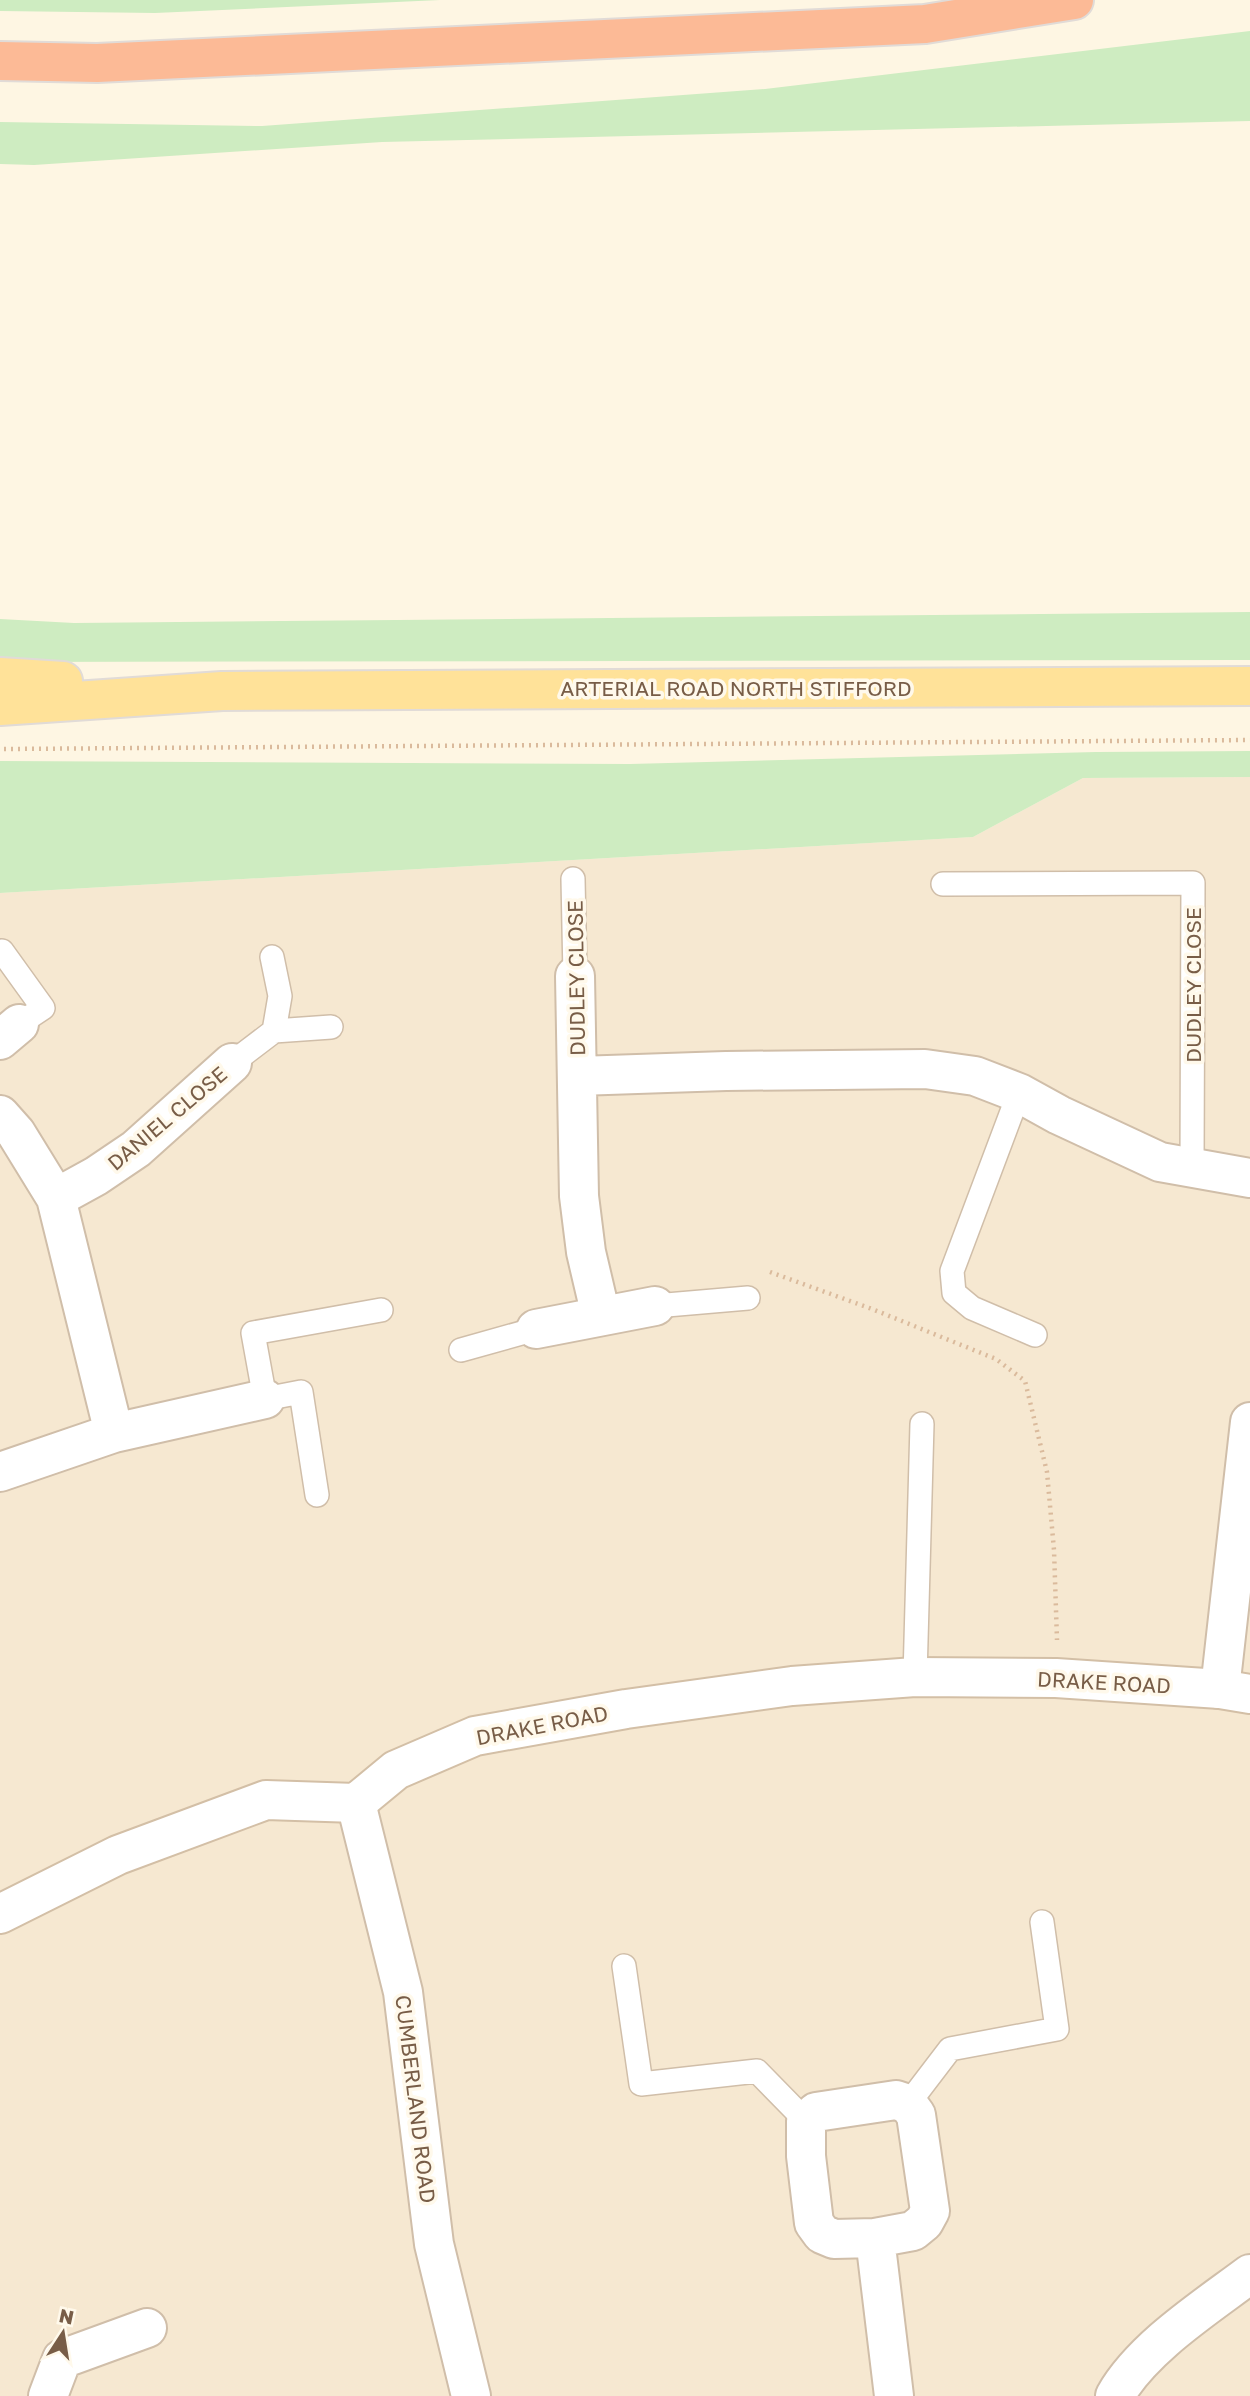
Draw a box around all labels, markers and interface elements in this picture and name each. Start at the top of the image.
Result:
street label: ARTERIAL ROAD NORTH STIFFORD [560,675,912,701]
street label: DUDLEY CLOSE [562,900,590,1056]
street label: DUDLEY CLOSE [1180,907,1206,1063]
street label: DANIEL CLOSE [102,1060,232,1176]
street label: DRAKE ROAD [1037,1666,1171,1698]
street label: DRAKE ROAD [474,1699,610,1751]
street label: CUMBERLAND ROAD [390,1993,442,2205]
north arrow [28,2298,98,2368]
text: N [57,2303,76,2329]

